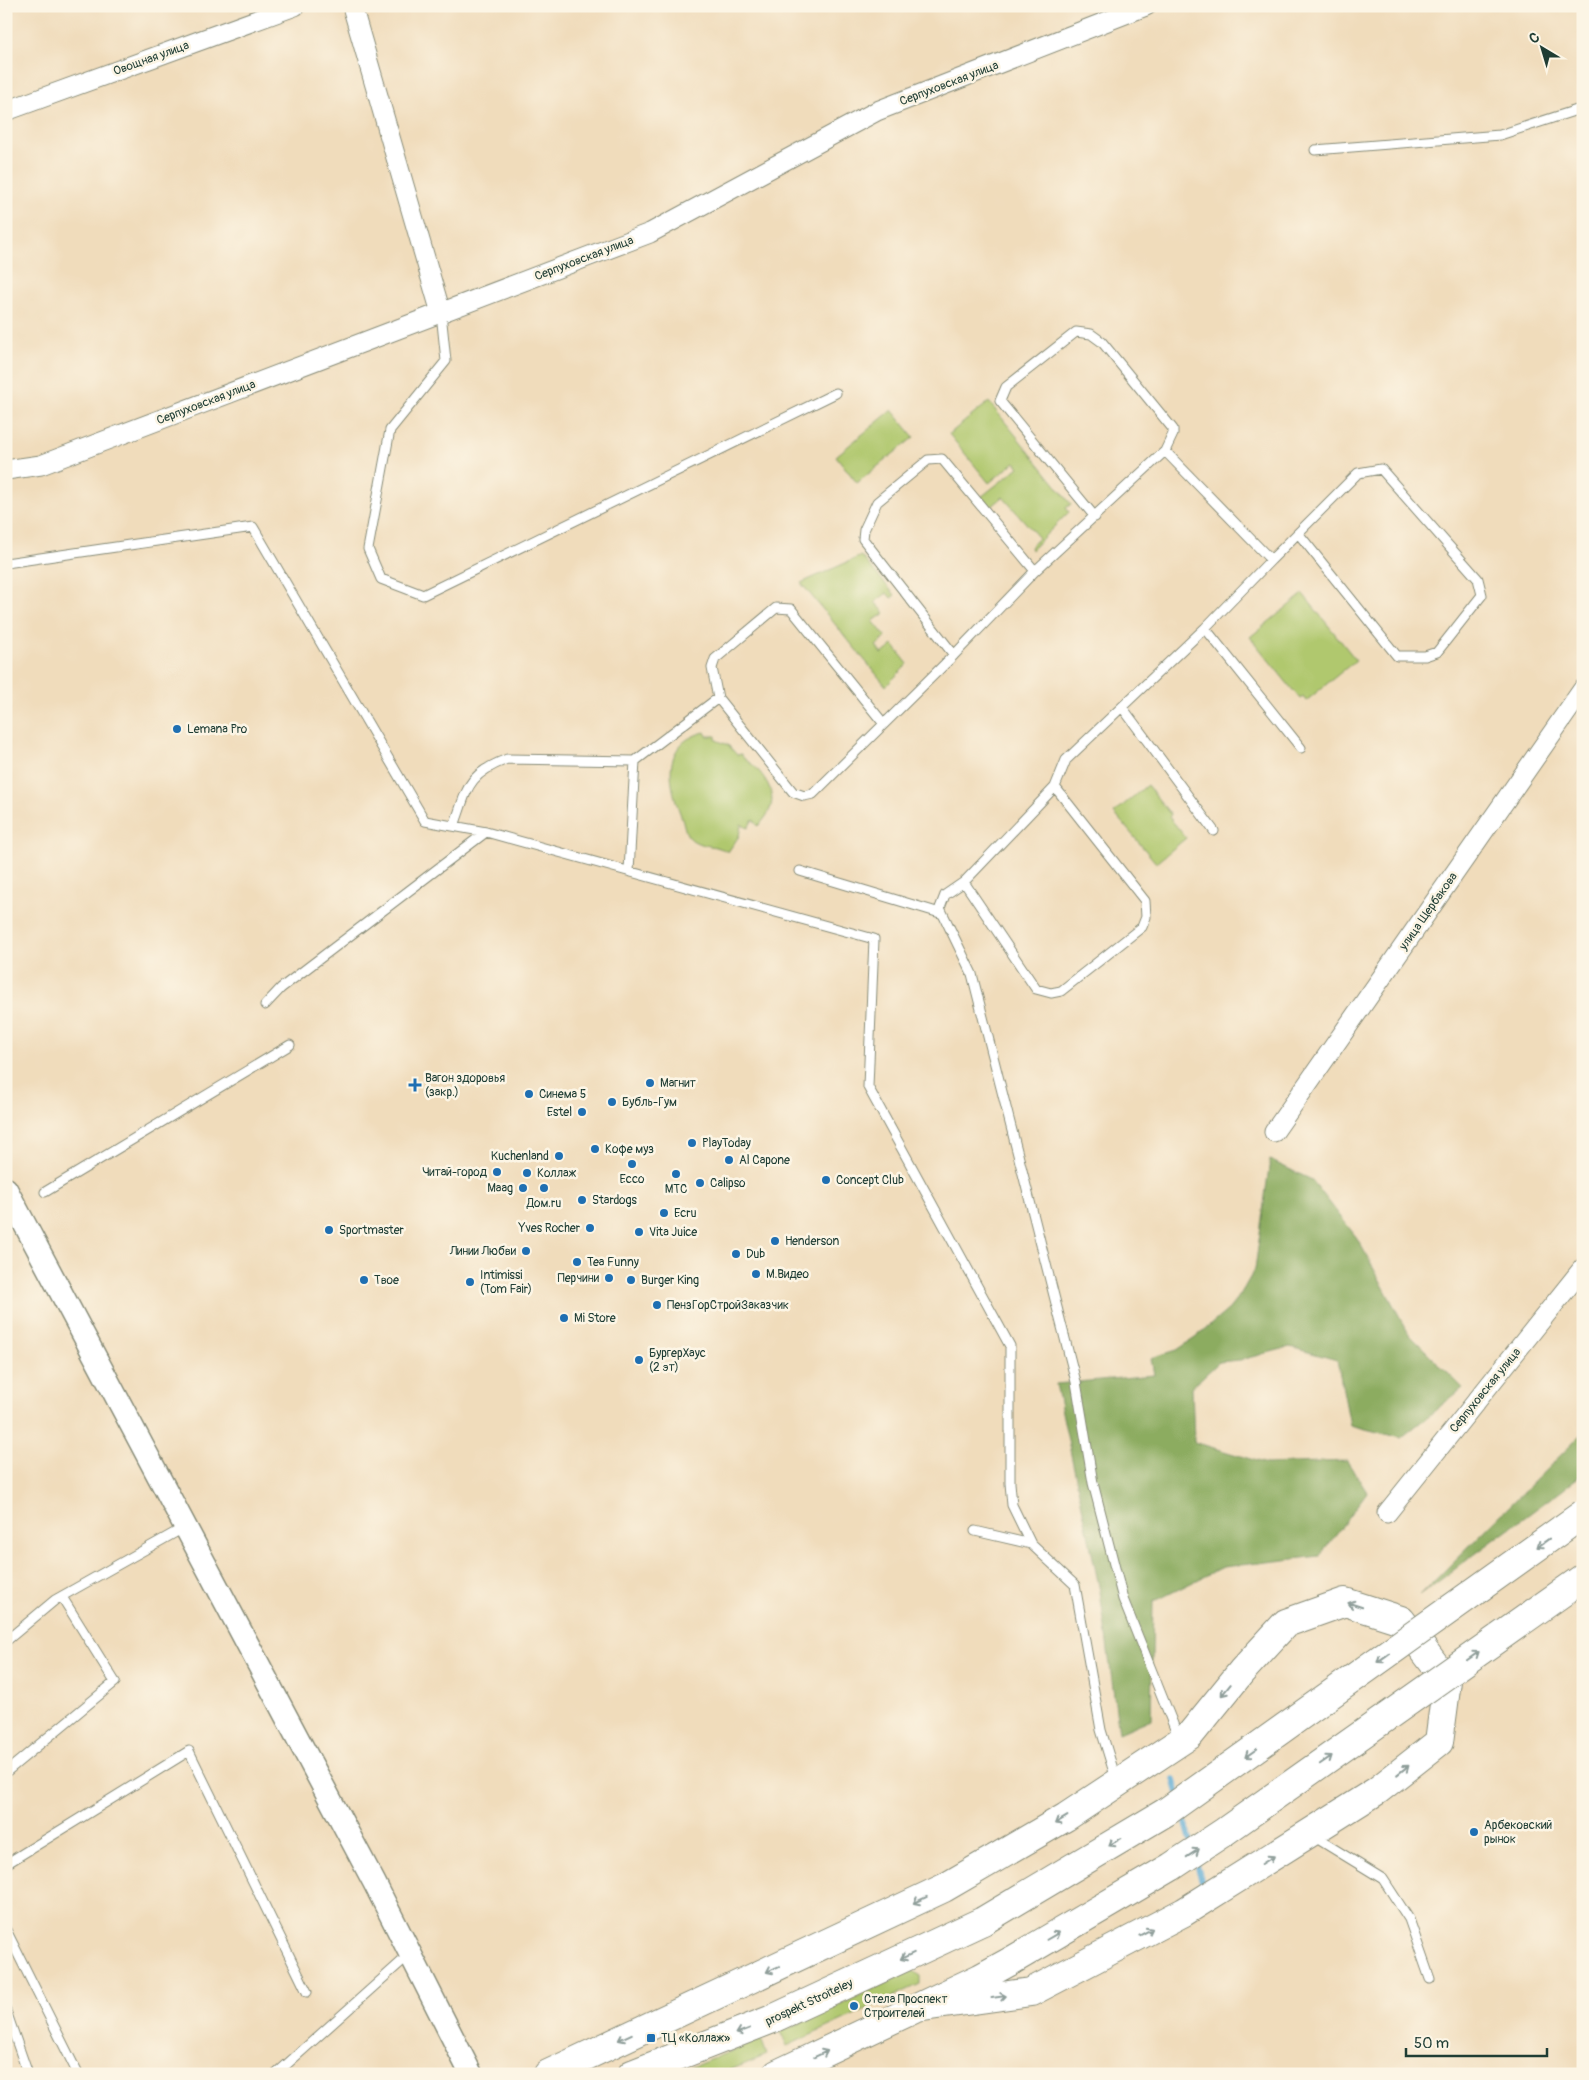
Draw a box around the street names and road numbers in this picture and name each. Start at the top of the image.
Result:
street label: Овощная улица [111,38,191,79]
street label: Серпуховская улица [898,58,1001,109]
street label: Серпуховская улица [533,233,636,284]
street label: Серпуховская улица [155,377,258,428]
street label: улица Щербакова [1395,869,1461,954]
street label: Серпуховская улица [1447,1345,1524,1436]
street label: prospekt Stroiteley [763,1976,855,2029]

